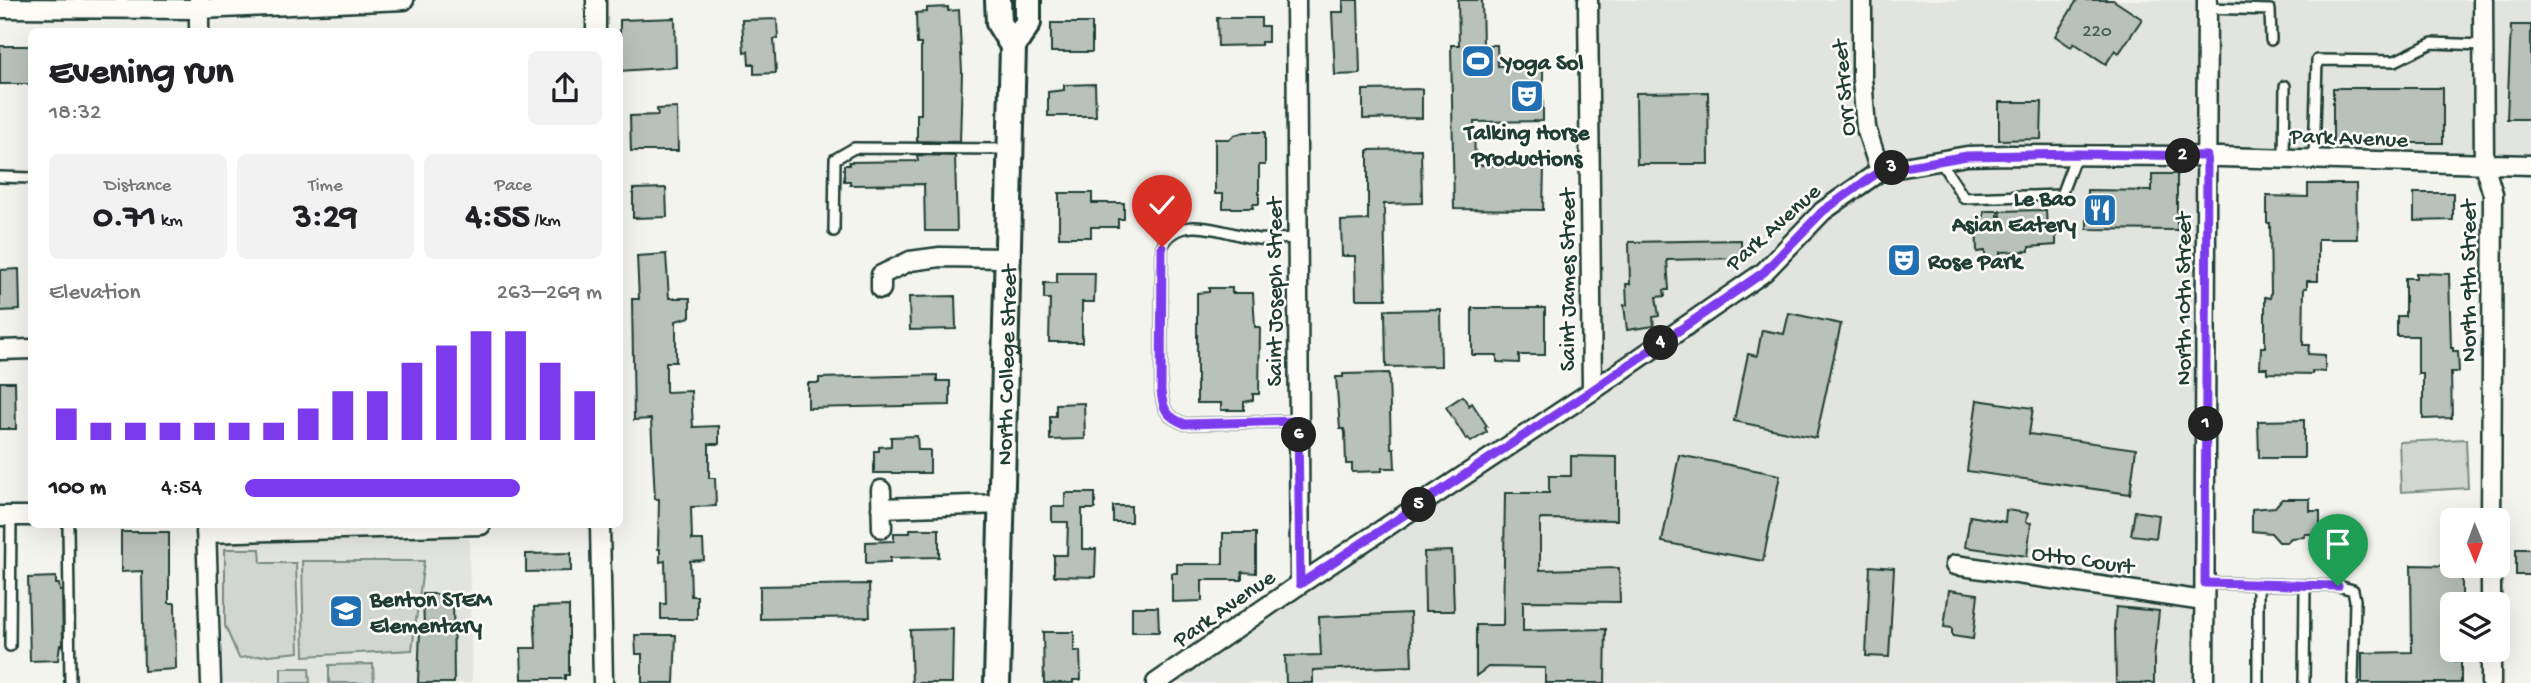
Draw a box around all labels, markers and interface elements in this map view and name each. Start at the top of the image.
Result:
house number: 220 [2082,21,2112,44]
street label: Orr Street [1828,37,1863,137]
sports icon: Yoga Sol [1459,42,1497,80]
button: share [528,51,602,125]
place label: Yoga Sol [1499,51,1584,78]
text: Evening run [49,52,233,96]
theatre icon: Talking Horse Productions [1508,77,1546,115]
text: 18:32 [49,100,101,127]
place label: Talking Horse Productions [1463,121,1591,174]
street label: Park Avenue [2288,124,2410,155]
pin: 2 [2166,138,2200,174]
text: 2 [2178,144,2187,167]
pin: 3 [1874,150,1910,186]
text: 3 [1887,156,1896,179]
text: Distance [104,175,171,198]
text: Time [308,175,343,198]
text: Pace [495,175,532,198]
pin [1132,175,1192,247]
street label: Park Avenue [1721,178,1828,279]
icon: check [1143,186,1181,224]
street label: Saint James Street [1556,187,1583,371]
place label: Le Bao Asian Eatery [1951,187,2077,240]
restaurant icon: Le Bao Asian Eatery [2081,191,2119,229]
street label: Saint Joseph Street [1263,196,1290,387]
text: 0.71 [93,198,156,239]
text: 3:29 [294,198,357,239]
text: 4:55 [465,198,530,239]
street label: North 9th Street [2457,198,2484,362]
text: km [156,210,183,233]
text: /km [530,210,561,233]
street label: North 10th Street [2172,211,2199,386]
theatre icon: Rose Park [1885,241,1923,279]
place label: Rose Park [1927,250,2024,277]
street label: North College Street [992,263,1025,466]
text: Elevation [49,280,140,307]
text: 263–269 m [497,280,602,307]
pin: 4 [1644,326,1678,360]
text: 4 [1656,331,1665,354]
pin: 1 [2188,406,2224,442]
text: 1 [2202,412,2209,435]
pin: 6 [1282,418,1316,452]
text: 6 [1294,423,1303,446]
text: 100 m [49,475,106,502]
text: 4:54 [161,475,202,502]
pin: 5 [1402,488,1436,522]
text: 5 [1414,493,1424,516]
north arrow [2440,508,2510,578]
map controls [2440,508,2510,662]
pin [2308,514,2368,586]
icon: arrive [2319,525,2357,563]
street label: Otto Court [2030,541,2137,582]
street label: Park Avenue [1168,564,1282,655]
place label: Benton STEM Elementary [369,588,493,641]
school or university icon: Benton STEM Elementary [327,592,365,630]
button: layers [2440,592,2510,662]

